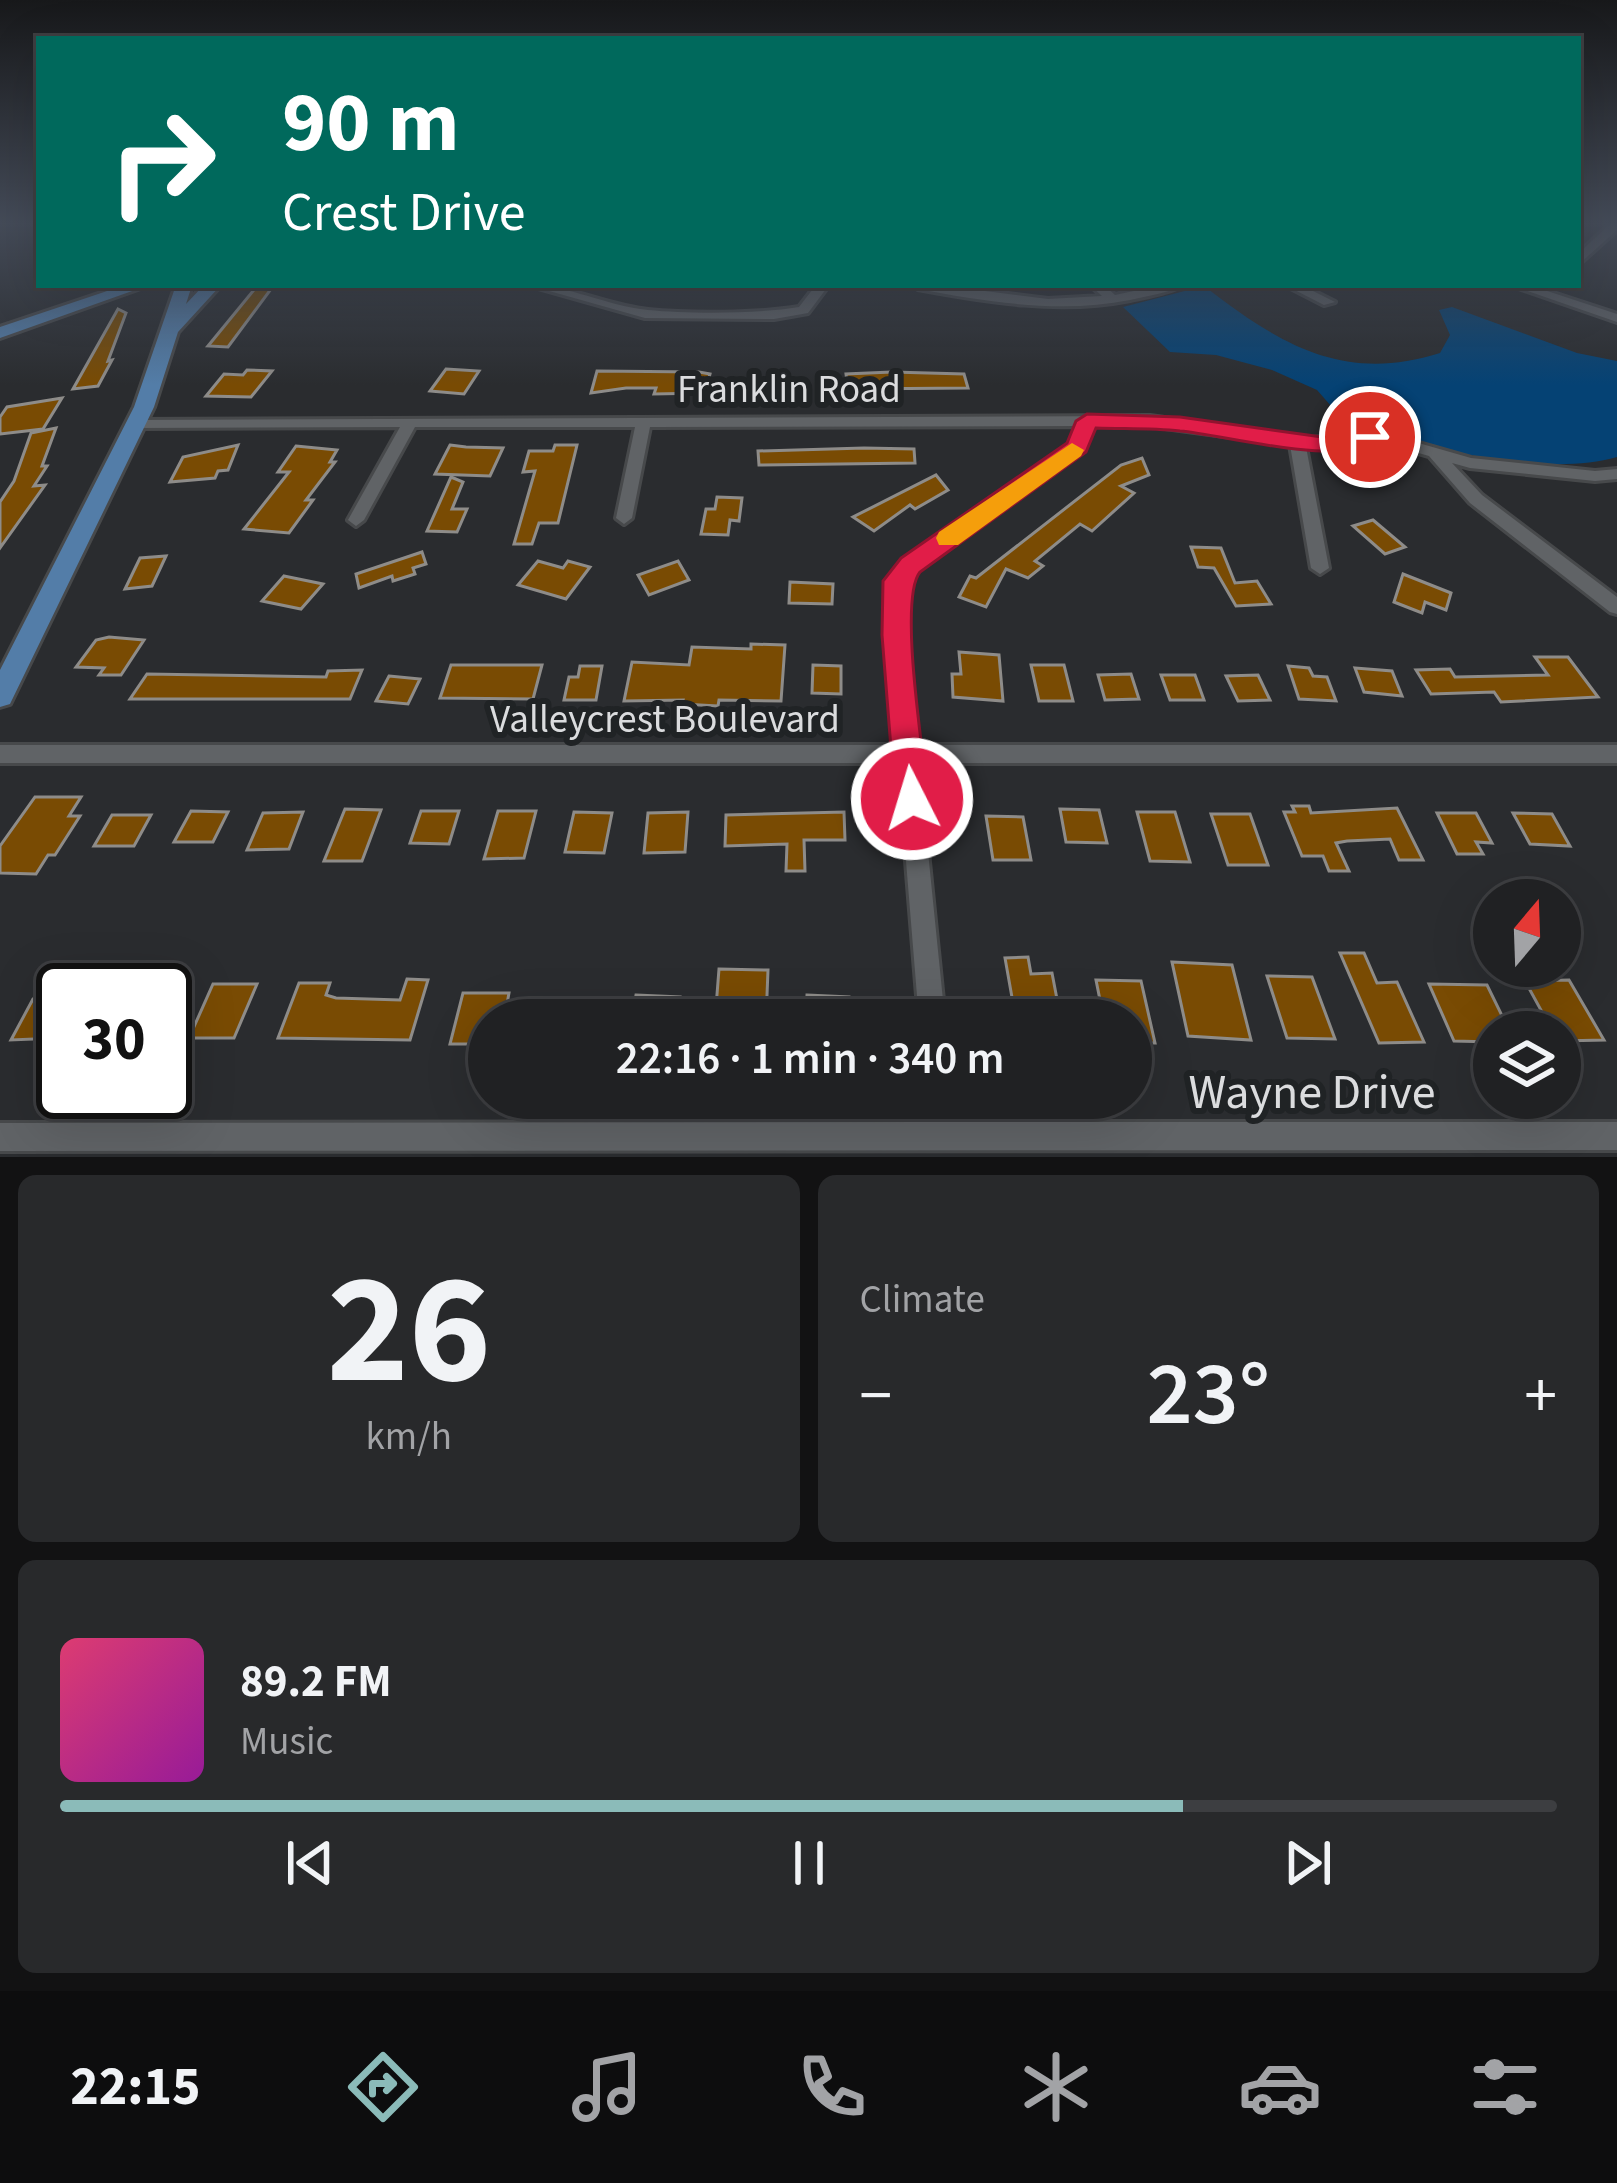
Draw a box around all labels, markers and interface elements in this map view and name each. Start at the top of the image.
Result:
text: 90 m [282,64,460,184]
icon: right [84,84,240,240]
text: Crest Drive [282,175,525,252]
street label: Franklin Road [677,362,901,418]
pin [1319,386,1421,488]
icon: arrive [1337,404,1403,470]
street label: Valleycrest Boulevard [490,692,840,748]
position arrow [849,736,975,862]
north arrow [1473,879,1581,987]
map controls [1473,879,1581,1119]
speed limit sign: 30 [36,963,192,1119]
button: layers [1473,1011,1581,1119]
text: 22:16 · 1 min · 340 m [616,1027,1004,1091]
street label: Wayne Drive [1188,1059,1436,1127]
text: 26 [326,1220,491,1442]
text: Climate [860,1272,985,1328]
text: 23° [1146,1331,1270,1459]
text: − [860,1349,892,1443]
text: + [1524,1349,1557,1443]
text: km/h [365,1409,452,1465]
text: 89.2 FM [240,1650,392,1714]
text: Music [240,1714,333,1770]
icon: previous [277,1830,343,1896]
icon: pause [776,1830,842,1896]
icon: next [1275,1830,1341,1896]
icon: directions [341,2045,425,2129]
icon: music [565,2045,649,2129]
icon: phone [790,2045,874,2129]
icon: climate [1014,2045,1098,2129]
icon: car [1238,2045,1322,2129]
icon: filters [1463,2045,1547,2129]
text: 22:15 [70,2049,200,2126]

